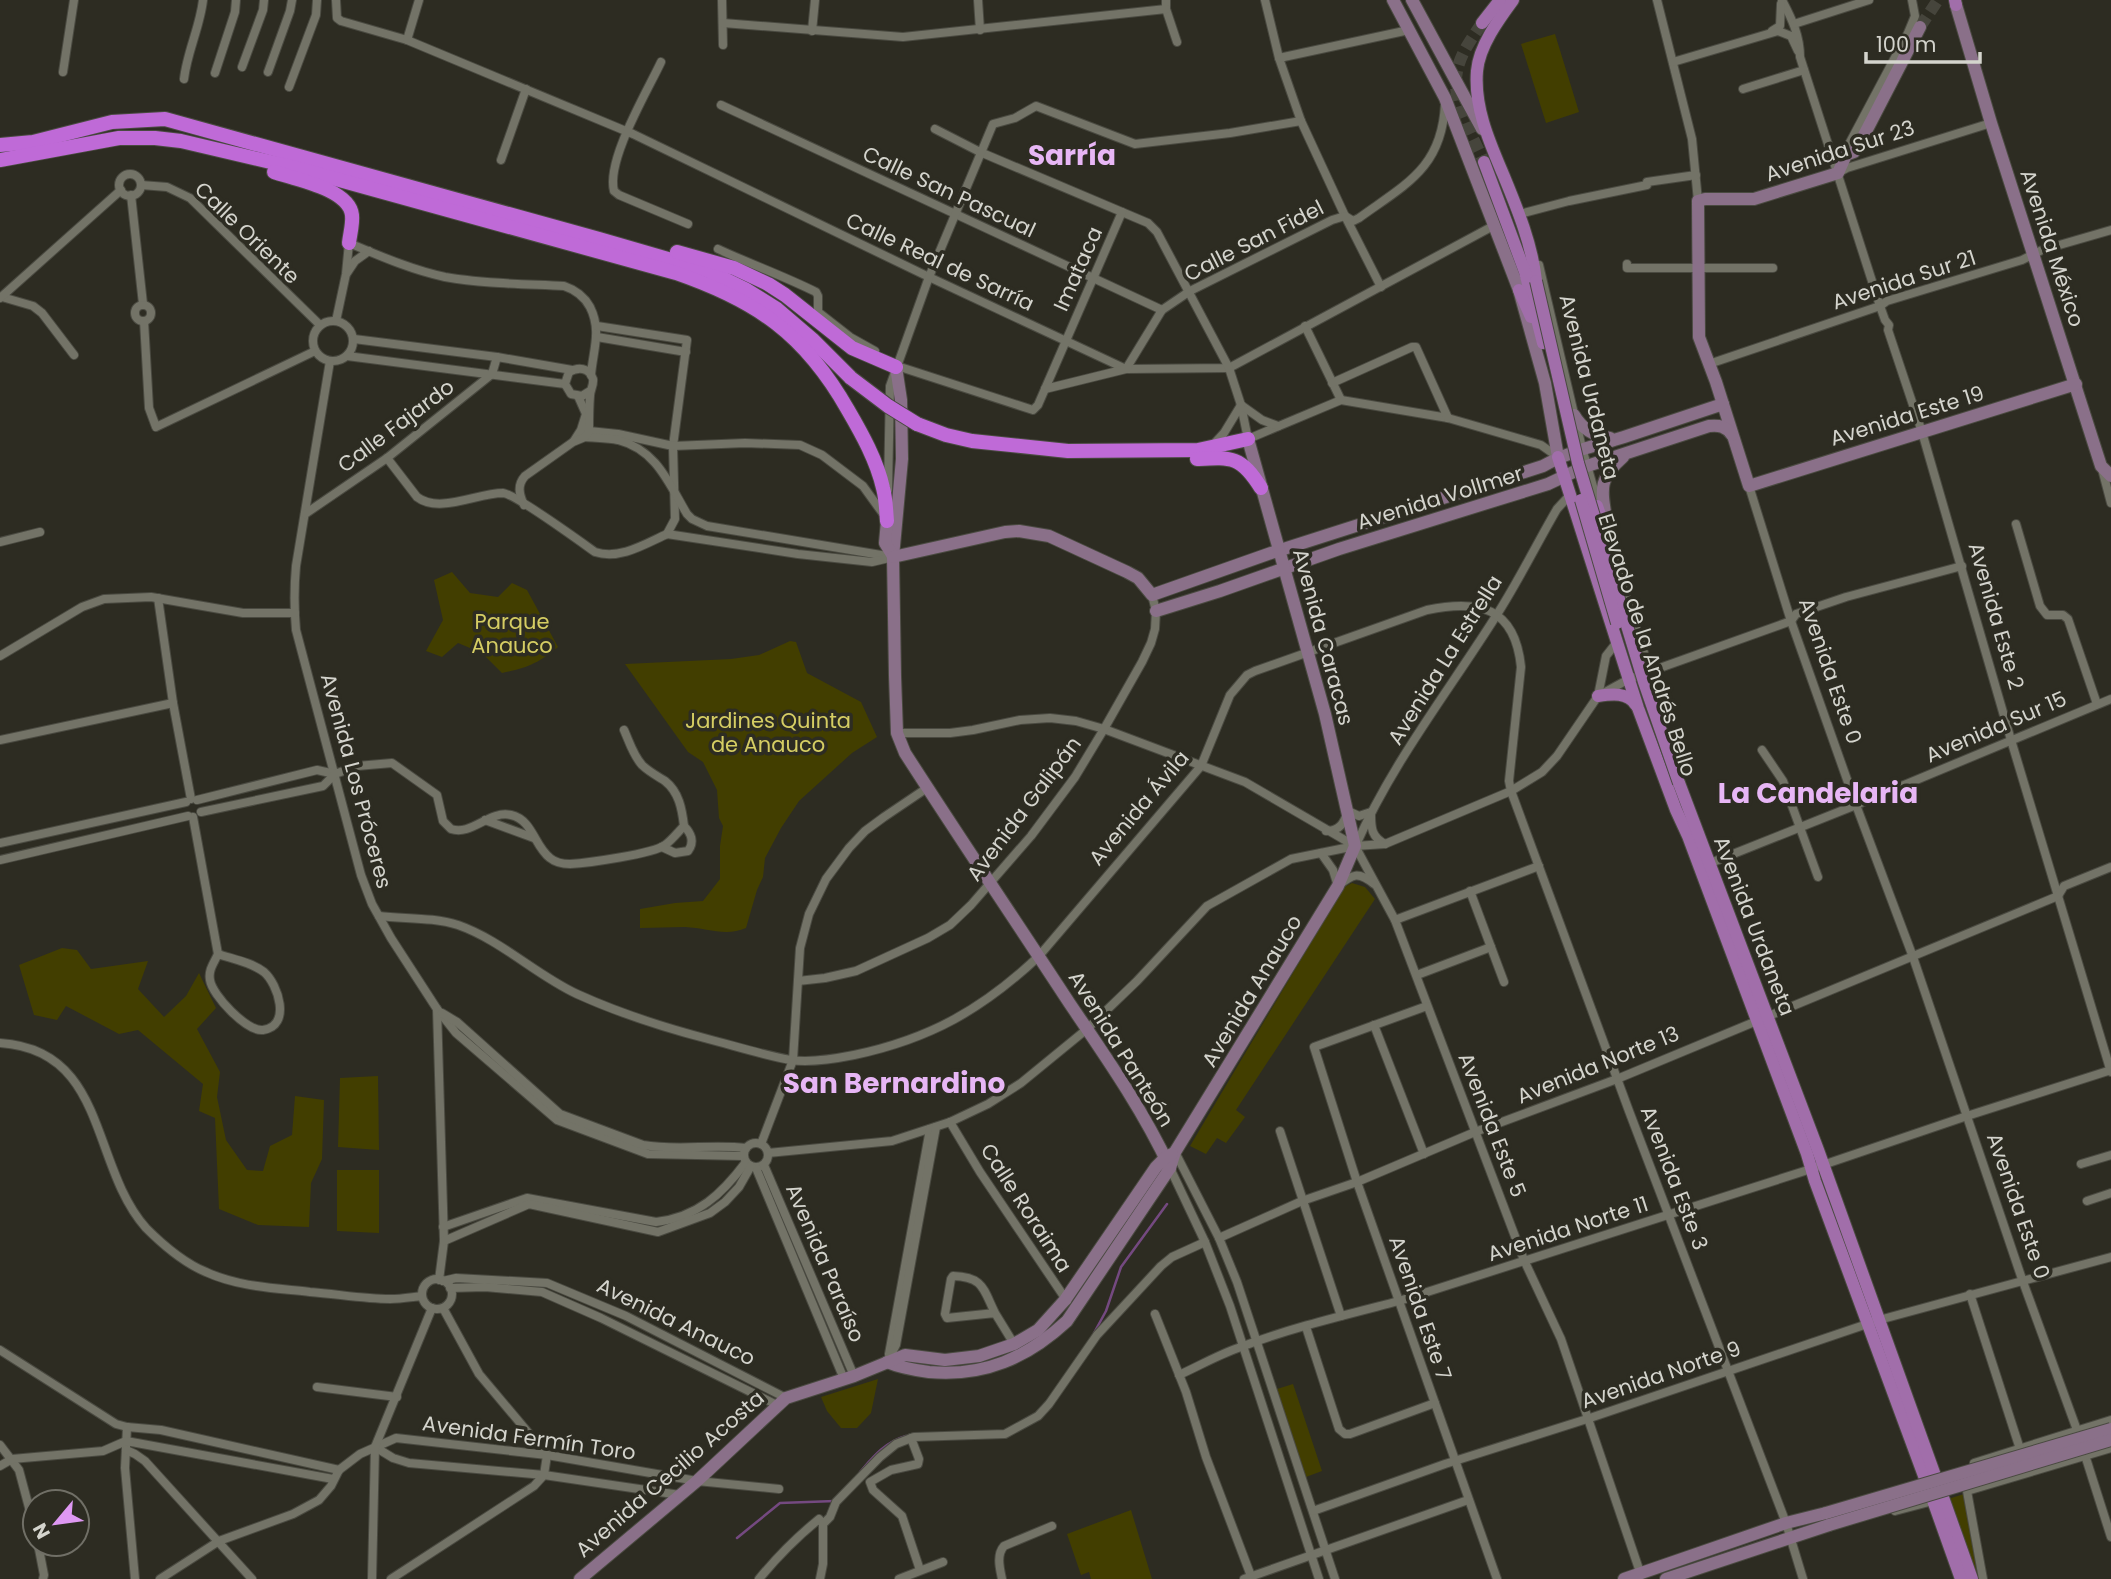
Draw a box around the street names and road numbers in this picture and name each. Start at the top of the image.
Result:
street label: Avenida Sur 23 [1762,113,1918,188]
street label: Calle San Pascual [858,139,1040,244]
street label: Avenida México [2013,165,2092,330]
street label: Calle Oriente [188,175,306,290]
street label: Calle San Fidel [1179,193,1329,288]
street label: Calle Real de Sarría [841,205,1039,318]
street label: Imataca [1046,222,1109,316]
street label: Avenida Sur 21 [1828,243,1979,316]
street label: Avenida Urdaneta [1552,291,1627,483]
street label: Calle Fajardo [331,372,460,479]
street label: Avenida Este 19 [1826,378,1987,453]
street label: Avenida Vollmer [1353,458,1526,537]
street label: Elevado de la Andrés Bello [1591,510,1704,780]
street label: Avenida Este 2 [1962,539,2031,693]
street label: Avenida Caracas [1286,545,1361,728]
street label: Avenida La Estrella [1381,569,1509,750]
street label: Avenida Este 0 [1792,594,1869,748]
street label: Avenida Los Próceres [314,670,399,892]
street label: Avenida Sur 15 [1921,684,2071,769]
street label: Avenida Galipán [960,730,1088,887]
street label: Avenida Ávila [1082,744,1195,871]
street label: Avenida Urdaneta [1707,832,1802,1020]
street label: Avenida Anauco [1195,909,1309,1072]
street label: Avenida Panteón [1062,965,1181,1132]
street label: Avenida Norte 13 [1512,1019,1683,1110]
street label: Avenida Este 5 [1452,1048,1533,1201]
street label: Avenida Este 3 [1634,1102,1715,1254]
street label: Avenida Este 0 [1980,1129,2057,1283]
street label: Calle Roraima [974,1138,1079,1278]
street label: Avenida Paraíso [779,1179,872,1346]
street label: Avenida Norte 11 [1484,1189,1652,1268]
street label: Avenida Este 7 [1382,1232,1459,1384]
street label: Avenida Anauco [592,1271,760,1372]
street label: Avenida Norte 9 [1577,1334,1745,1415]
street label: Avenida Cecilio Acosta [569,1384,770,1564]
street label: Avenida Fermín Toro [421,1408,638,1467]

